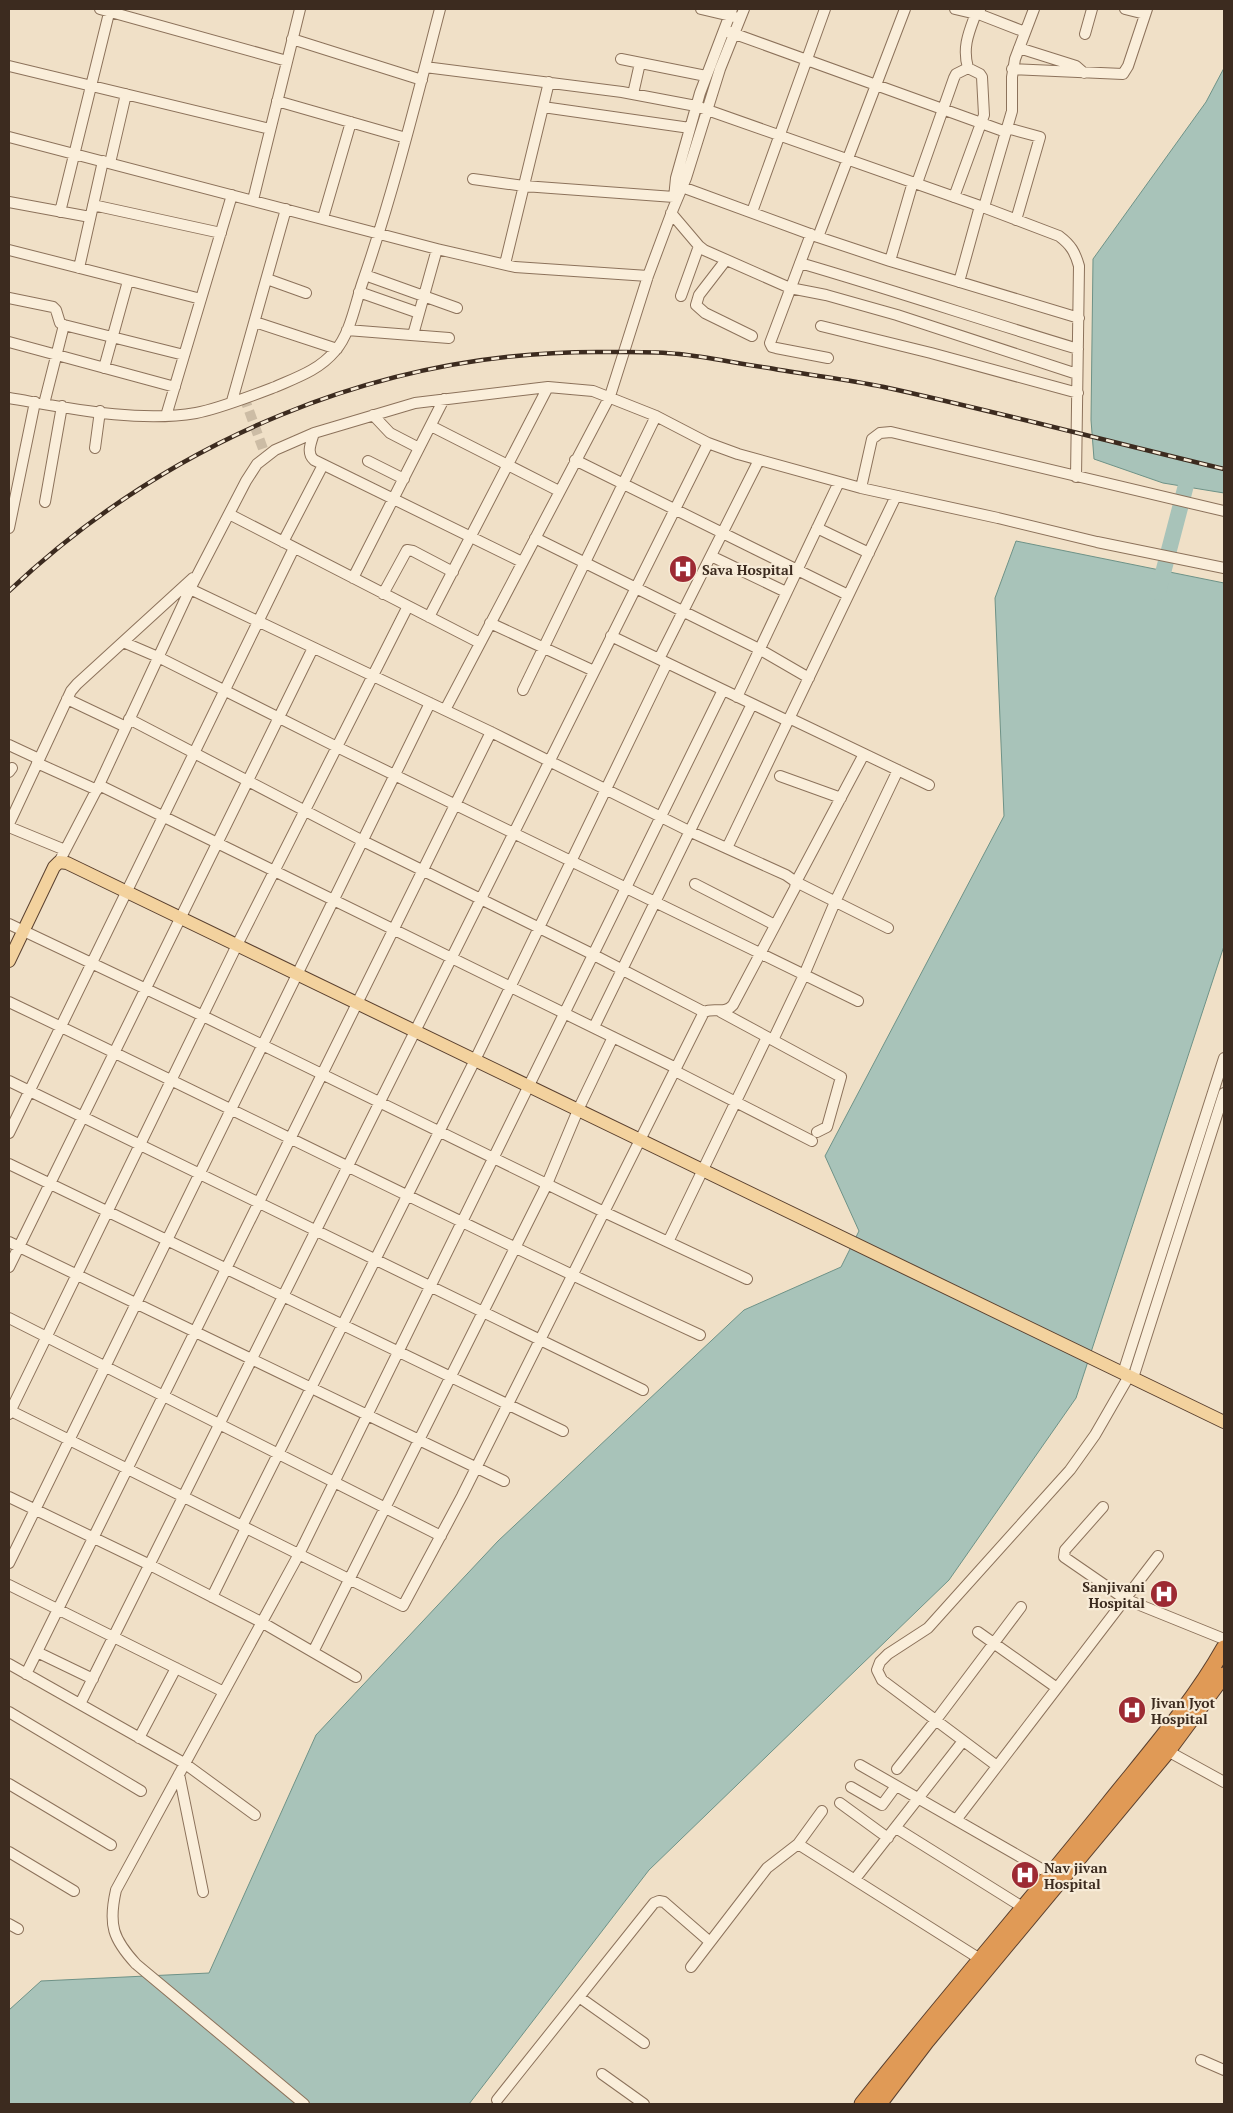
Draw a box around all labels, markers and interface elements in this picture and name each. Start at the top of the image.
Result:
hospital icon: Sava Hospital [668,554,698,584]
place label: Sava Hospital [702,560,794,579]
place label: Sanjivani Hospital [1082,1577,1145,1612]
hospital icon: Sanjivani Hospital [1149,1579,1179,1609]
place label: Jivan Jyot Hospital [1151,1693,1215,1728]
hospital icon: Jivan Jyot Hospital [1117,1695,1147,1725]
place label: Nav jivan Hospital [1044,1858,1107,1893]
hospital icon: Nav jivan Hospital [1010,1860,1040,1890]

